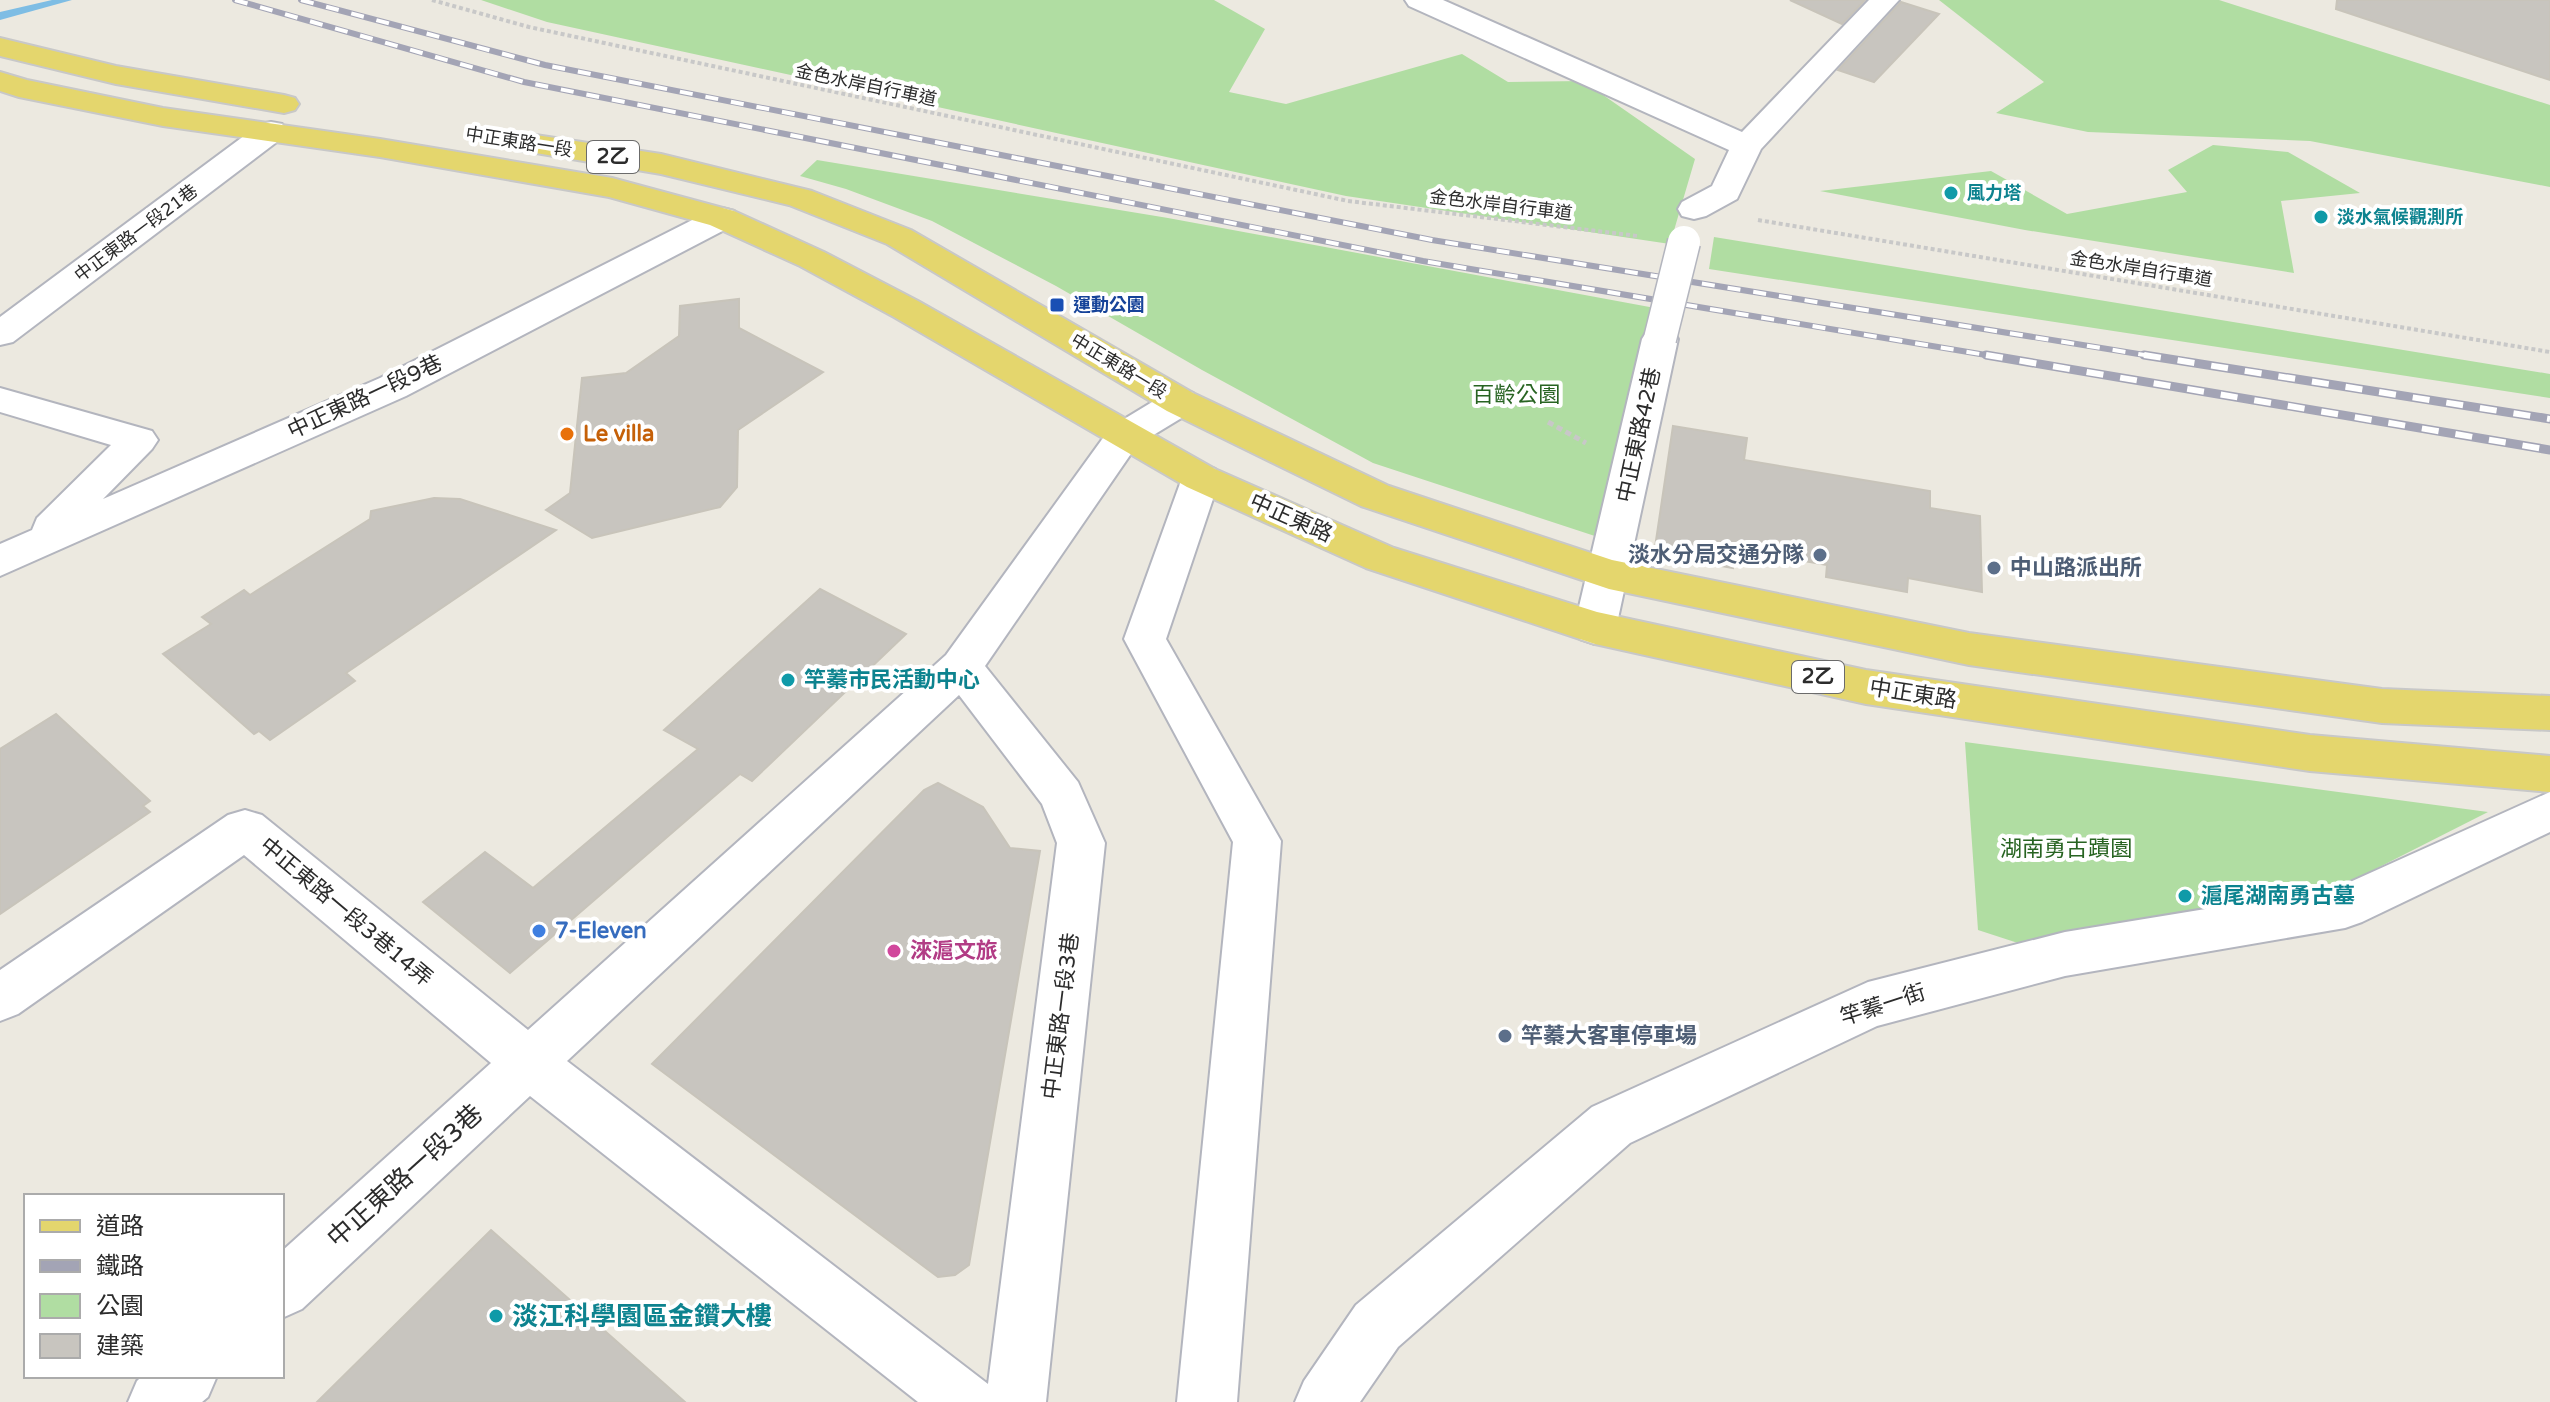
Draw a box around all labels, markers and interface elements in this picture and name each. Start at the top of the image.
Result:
street label: 金色水岸自行車道 [793,59,939,111]
street label: 中正東路一段 [464,123,574,161]
road number: 2乙 [587,141,639,173]
street label: 中正東路一段21巷 [70,179,202,287]
place label: 風力塔 [1967,182,2021,204]
marker: 風力塔 [1942,184,1960,202]
street label: 金色水岸自行車道 [1428,185,1574,225]
place label: 淡水氣候觀測所 [2337,206,2463,228]
marker: 淡水氣候觀測所 [2312,208,2330,226]
street label: 金色水岸自行車道 [2068,247,2214,291]
place label: 運動公園 [1073,294,1145,316]
marker: 運動公園 [1048,296,1066,314]
street label: 中正東路一段 [1067,329,1171,403]
street label: 中正東路一段9巷 [283,350,447,444]
street label: 中正東路42巷 [1612,365,1666,505]
park label: 百齡公園 [1472,382,1560,408]
place label: Le villa [583,421,654,447]
marker: Le villa [558,425,576,443]
street label: 中正東路 [1246,488,1336,548]
place label: 淡水分局交通分隊 [1628,542,1804,568]
marker: 淡水分局交通分隊 [1811,546,1829,564]
place label: 中山路派出所 [2010,555,2142,581]
marker: 中山路派出所 [1985,559,2003,577]
road number: 2乙 [1792,661,1844,693]
place label: 竿蓁市民活動中心 [804,667,980,693]
marker: 竿蓁市民活動中心 [779,671,797,689]
street label: 中正東路 [1868,674,1958,714]
street label: 中正東路一段3巷14弄 [254,832,438,992]
park label: 湖南勇古蹟園 [2000,836,2132,862]
place label: 滬尾湖南勇古墓 [2201,883,2355,909]
marker: 滬尾湖南勇古墓 [2176,887,2194,905]
place label: 7-Eleven [555,918,647,944]
marker: 7-Eleven [530,922,548,940]
street label: 中正東路一段3巷 [1038,931,1084,1101]
place label: 淶滬文旅 [910,938,998,964]
marker: 淶滬文旅 [885,942,903,960]
street label: 竿蓁一街 [1837,979,1929,1031]
place label: 竿蓁大客車停車場 [1521,1023,1697,1049]
marker: 竿蓁大客車停車場 [1496,1027,1514,1045]
street label: 中正東路一段3巷 [321,1098,489,1254]
legend [24,1194,284,1378]
text: 道路 [96,1212,144,1241]
text: 鐵路 [96,1252,144,1281]
text: 公園 [96,1292,144,1321]
place label: 淡江科學園區金鑽大樓 [512,1301,772,1332]
marker: 淡江科學園區金鑽大樓 [487,1307,505,1325]
text: 建築 [96,1332,144,1361]

